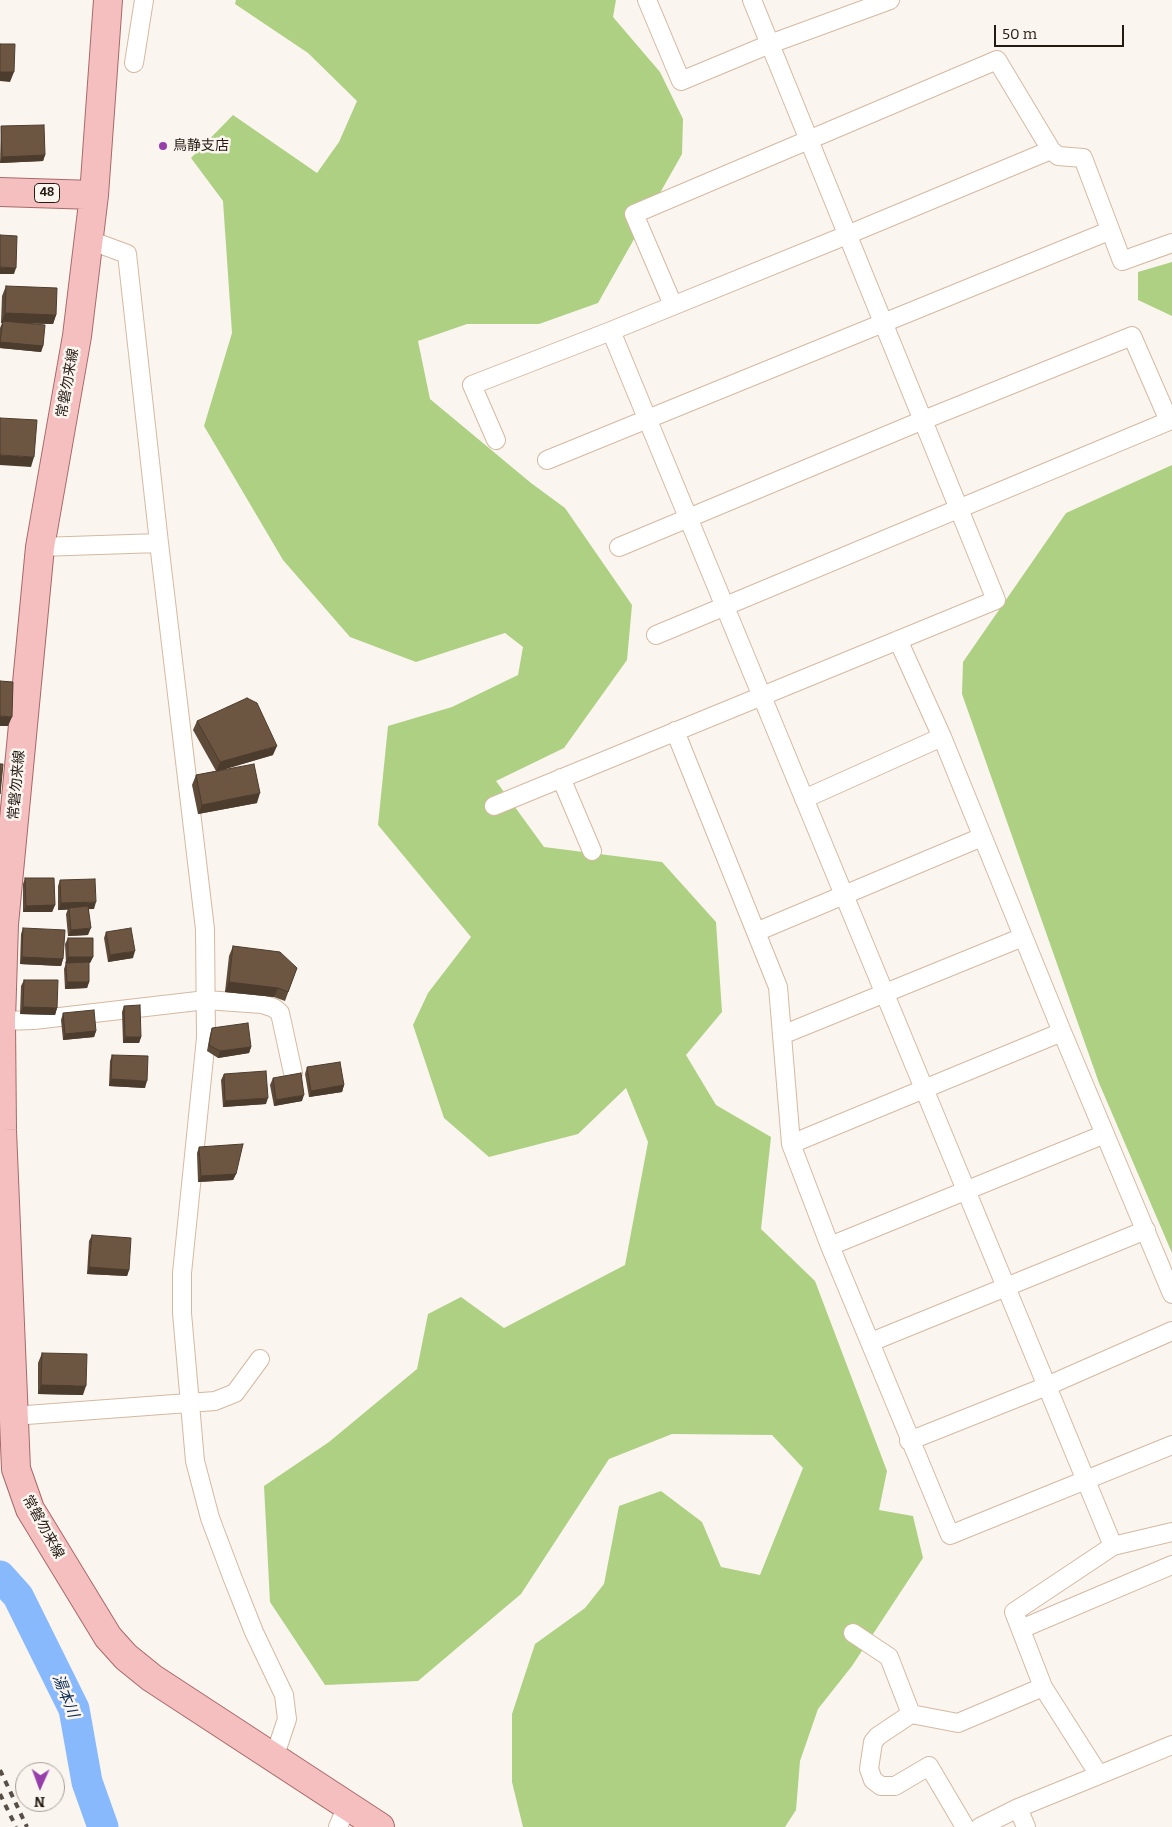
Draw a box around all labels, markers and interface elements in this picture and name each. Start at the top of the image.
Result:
scale bar [997,15,1127,47]
text: 50 m [1002,25,1037,43]
place label: 鳥静支店 [173,138,229,154]
marker: 鳥静支店 [157,140,169,152]
road number: 48 [34,184,60,202]
street label: 常磐勿来線 [54,347,82,419]
street label: 常磐勿来線 [6,749,28,821]
street label: 常磐勿来線 [19,1492,67,1562]
water label: 湯本川 [48,1672,82,1720]
north arrow [15,1762,65,1812]
text: N [34,1793,45,1810]

